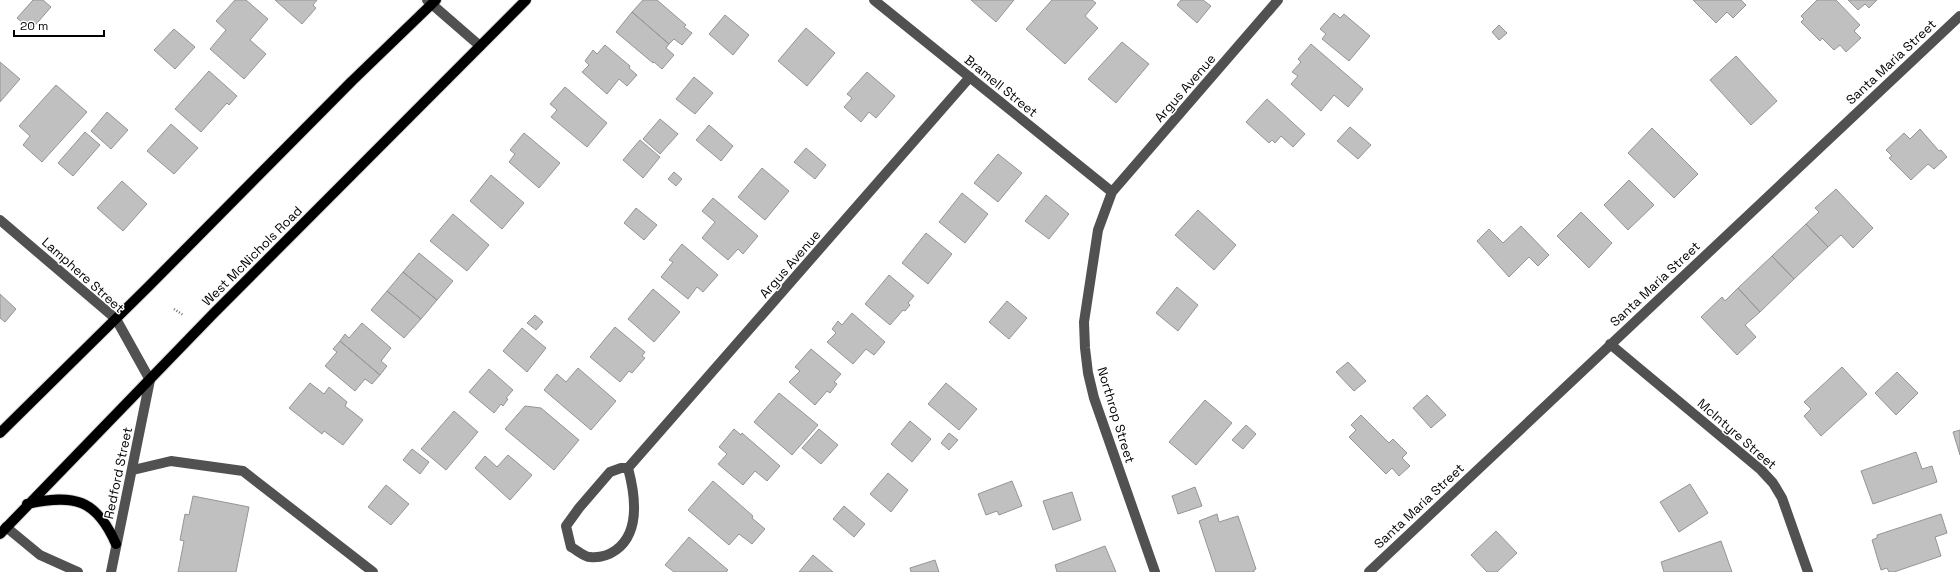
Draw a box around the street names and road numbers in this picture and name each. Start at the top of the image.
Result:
street label: Santa Maria Street [1842,16,1940,108]
street label: Argus Avenue [1151,50,1219,126]
street label: Bramell Street [961,51,1041,121]
street label: West McNichols Road [198,202,306,310]
street label: Argus Avenue [756,226,824,302]
street label: Lamphere Street [38,233,128,317]
street label: Santa Maria Street [1606,238,1704,330]
street label: Northrop Street [1093,365,1139,465]
street label: McIntyre Street [1694,395,1780,473]
street label: Redford Street [100,425,136,521]
street label: Santa Maria Street [1370,460,1468,552]

